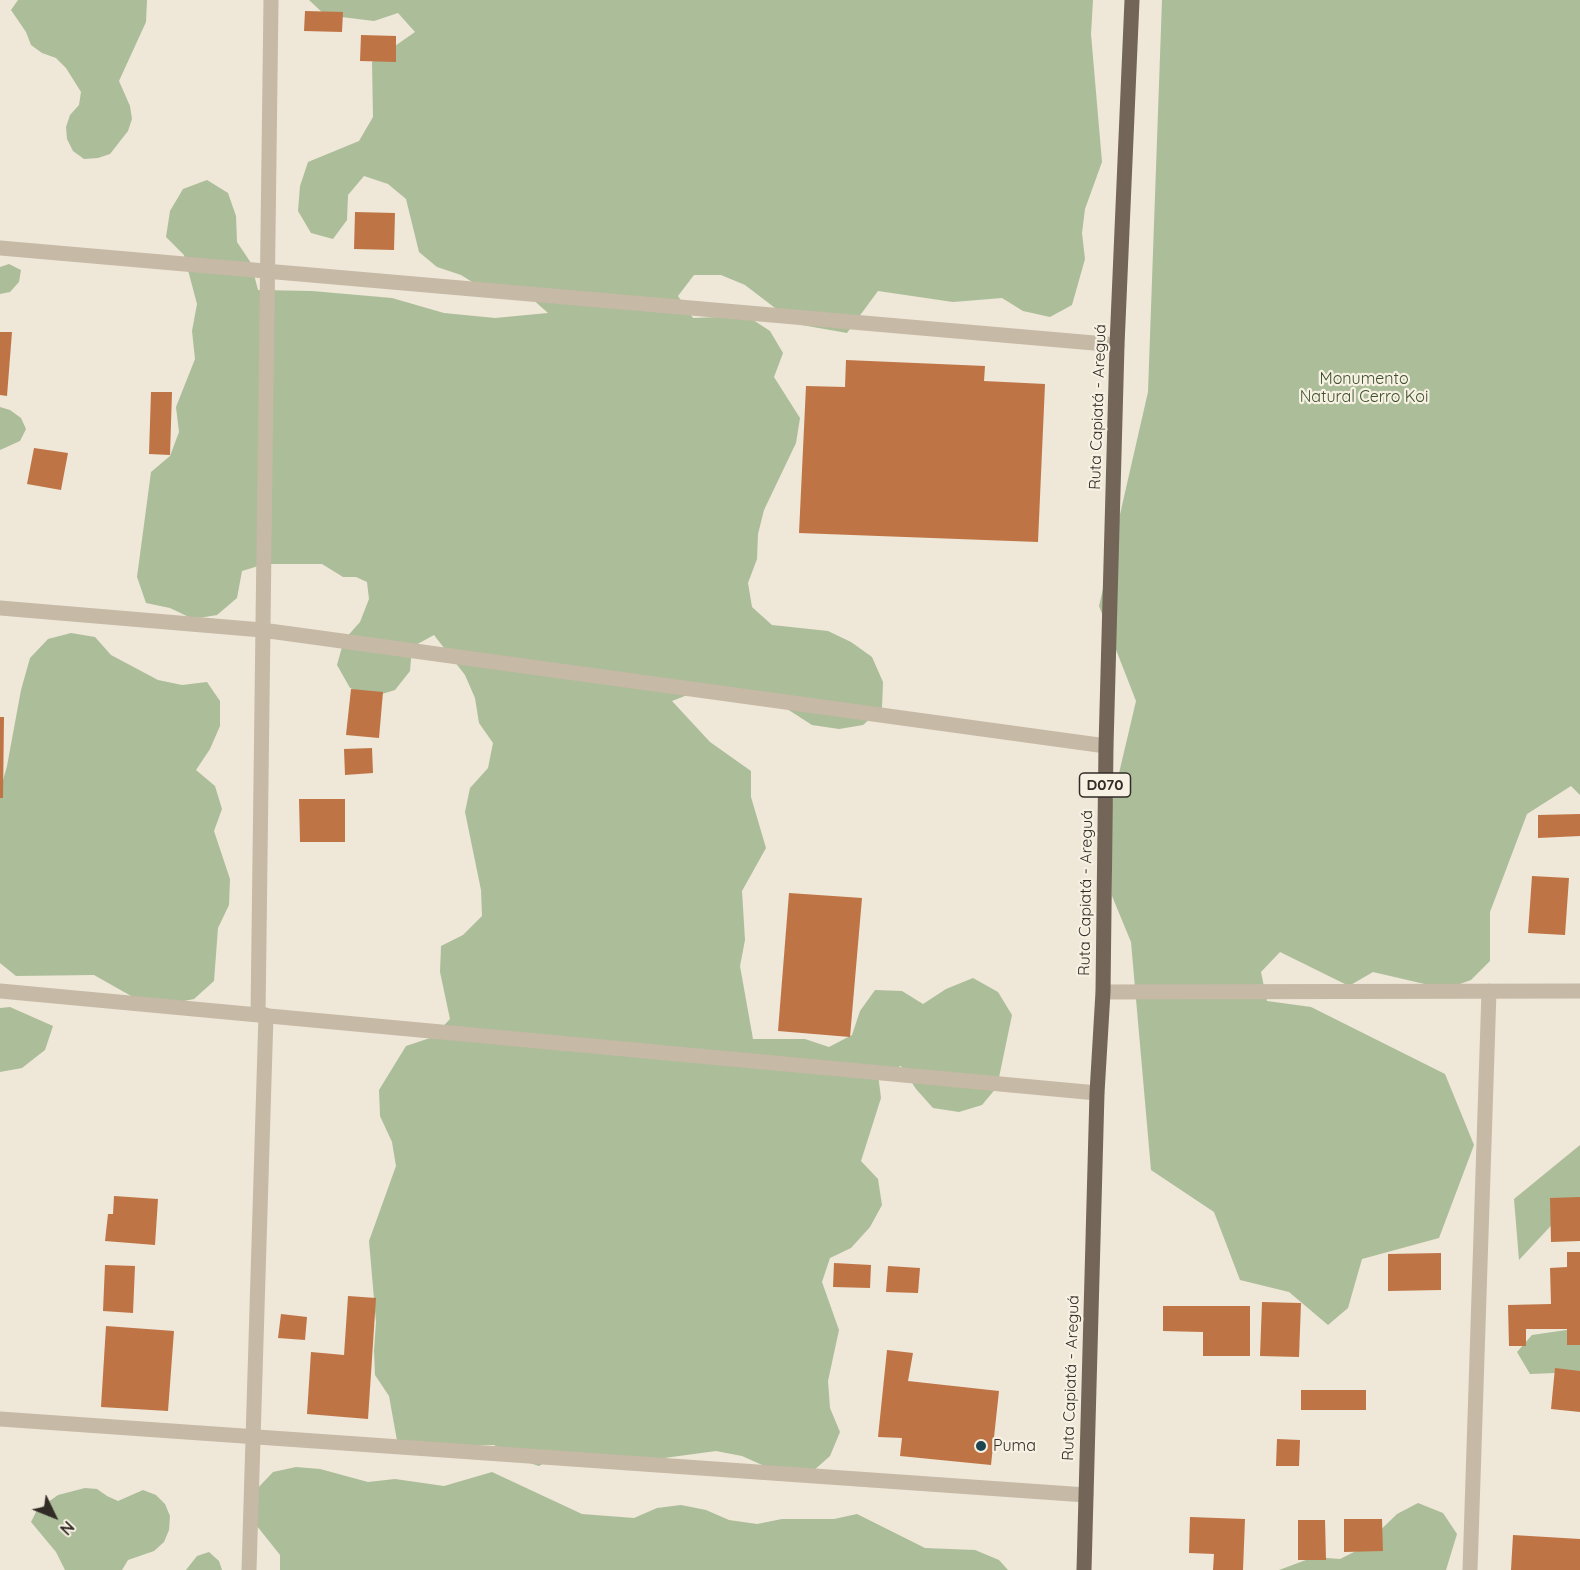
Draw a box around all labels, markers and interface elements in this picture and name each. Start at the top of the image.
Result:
street label: Ruta Capiatá - Areguá [1086,324,1110,490]
park label: Monumento Natural Cerro Koi [1300,369,1428,407]
road number: D070 [1080,773,1130,797]
street label: Ruta Capiatá - Areguá [1075,810,1097,976]
street label: Ruta Capiatá - Areguá [1059,1295,1083,1461]
place label: Puma [993,1436,1036,1456]
marker: Puma [974,1439,988,1453]
north arrow [24,1486,84,1546]
text: N [56,1517,78,1539]

